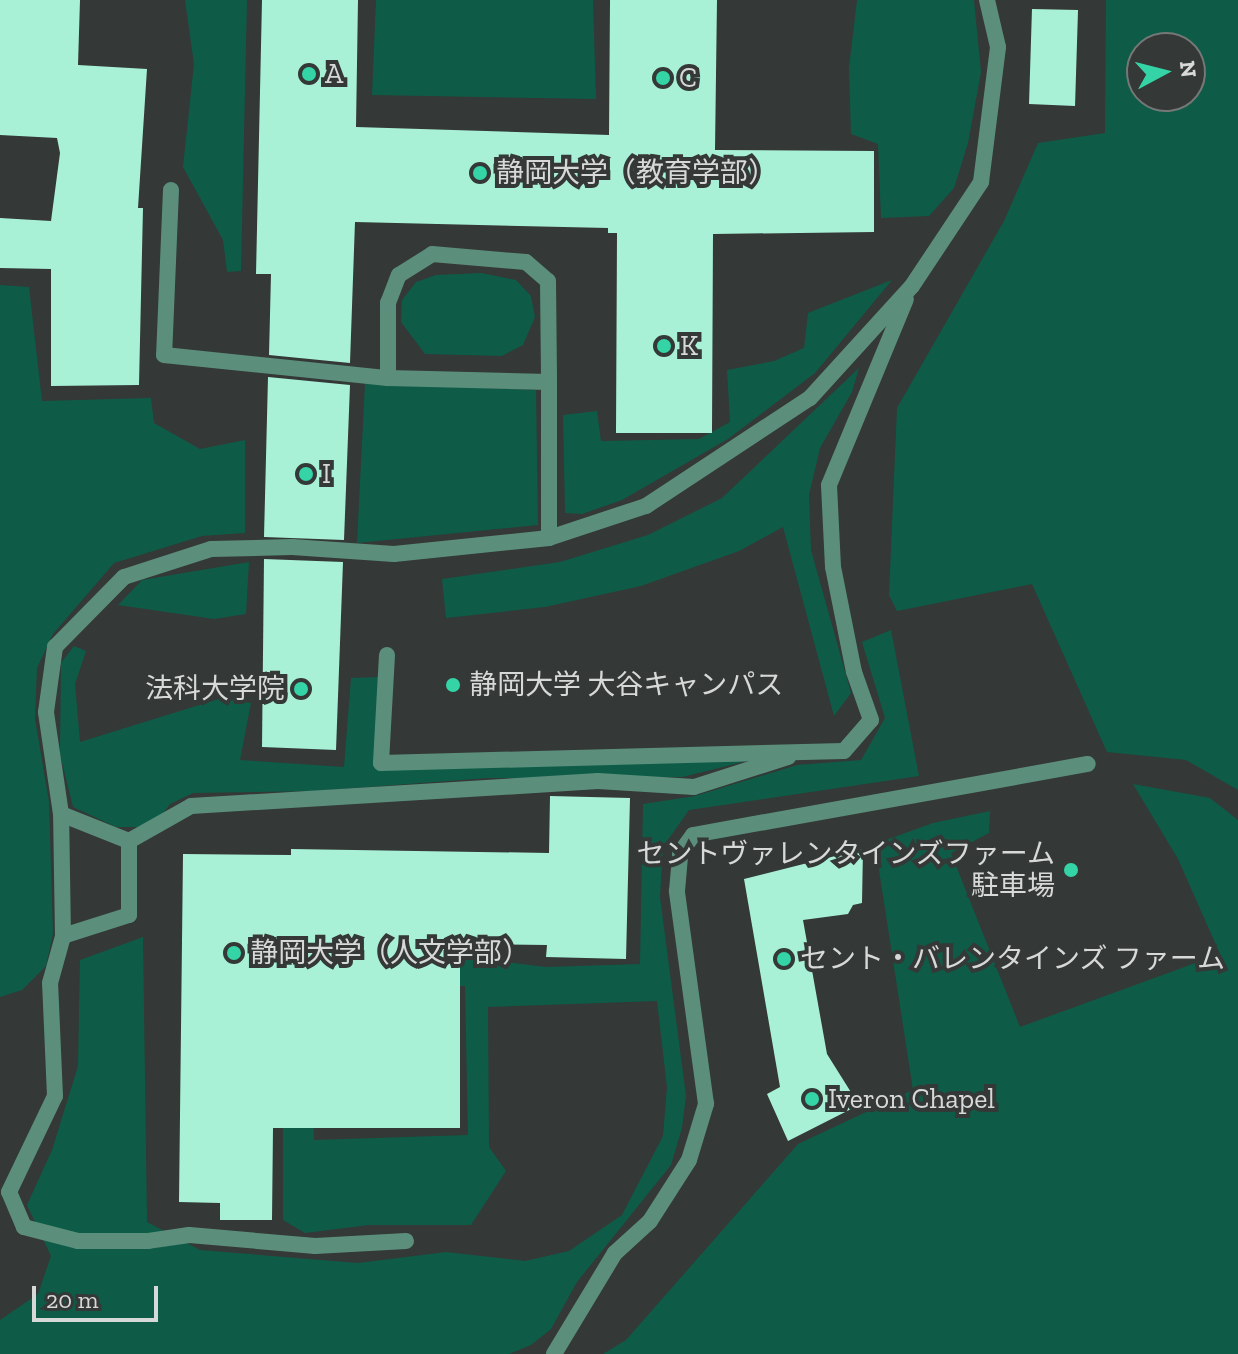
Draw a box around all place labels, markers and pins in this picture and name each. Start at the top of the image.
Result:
place label: A [325,57,343,91]
place label: C [679,61,697,95]
marker: A [300,65,318,83]
marker: C [654,69,672,87]
place label: 静岡大学（教育学部） [496,156,776,190]
marker: 静岡大学（教育学部） [471,164,489,182]
place label: K [680,329,698,363]
marker: K [655,337,673,355]
place label: I [322,457,331,491]
marker: I [297,465,315,483]
place label: 静岡大学 大谷キャンパス [469,668,783,702]
place label: 法科大学院 [145,672,285,706]
marker: 静岡大学 大谷キャンパス [444,676,462,694]
marker: 法科大学院 [292,680,310,698]
place label: セントヴァレンタインズファーム 駐車場 [635,837,1055,903]
marker: セントヴァレンタインズファーム 駐車場 [1062,861,1080,879]
place label: 静岡大学（人文学部） [250,936,530,970]
place label: セント・バレンタインズ ファーム [800,942,1226,976]
marker: 静岡大学（人文学部） [225,944,243,962]
marker: セント・バレンタインズ ファーム [775,950,793,968]
place label: Iveron Chapel [828,1082,995,1116]
marker: Iveron Chapel [803,1090,821,1108]

